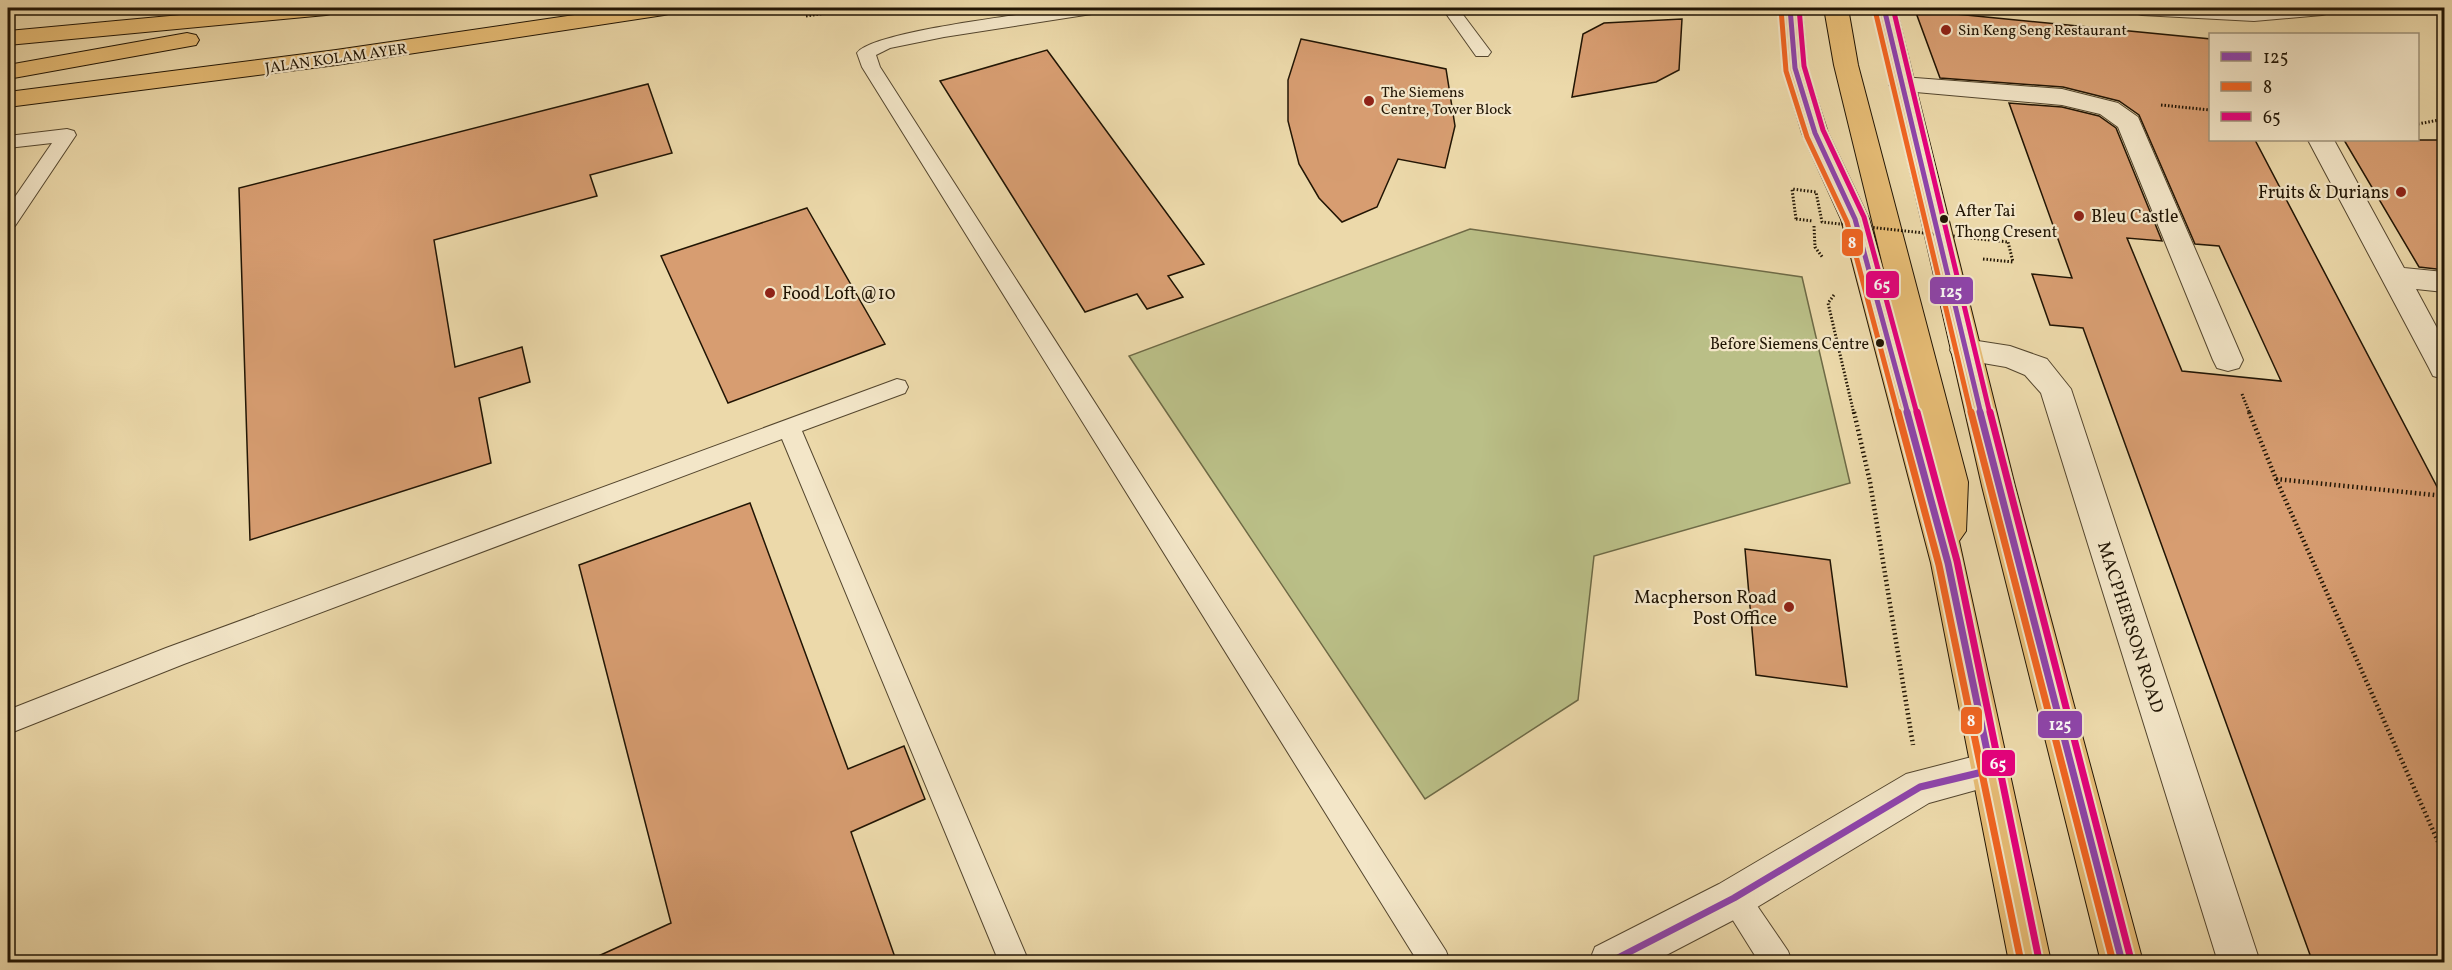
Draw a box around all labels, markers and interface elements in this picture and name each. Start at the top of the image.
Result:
place label: Sin Keng Seng Restaurant [1958,21,2127,42]
marker: Sin Keng Seng Restaurant [1939,23,1953,37]
legend [2209,33,2419,141]
street label: JALAN KOLAM AYER [264,39,409,80]
text: 125 [2263,46,2288,71]
text: 8 [2263,76,2272,101]
place label: The Siemens Centre, Tower Block [1381,83,1512,121]
marker: The Siemens Centre, Tower Block [1362,94,1376,108]
text: 65 [2263,106,2281,131]
place label: Fruits & Durians [2258,181,2389,206]
marker: Fruits & Durians [2394,185,2408,199]
place label: After Tai Thong Cresent [1955,201,2058,244]
place label: Bleu Castle [2091,205,2179,230]
marker: Bleu Castle [2072,209,2086,223]
marker: After Tai Thong Cresent [1938,213,1950,225]
line badge: 8 [1841,228,1864,257]
text: 8 [1848,233,1856,255]
line badge: 65 [1865,270,1900,299]
text: 65 [1874,275,1891,297]
line badge: 125 [1929,276,1974,305]
place label: Food Loft @10 [782,282,896,307]
text: 125 [1940,282,1963,304]
marker: Food Loft @10 [763,286,777,300]
place label: Before Siemens Centre [1710,334,1869,356]
marker: Before Siemens Centre [1874,337,1886,349]
street label: MACPHERSON ROAD [2090,539,2169,716]
place label: Macpherson Road Post Office [1634,586,1777,632]
marker: Macpherson Road Post Office [1782,600,1796,614]
line badge: 8 [1960,706,1983,735]
line badge: 125 [2037,710,2083,739]
text: 8 [1967,711,1975,733]
text: 125 [2049,715,2072,737]
line badge: 65 [1981,749,2016,777]
text: 65 [1990,754,2007,776]

